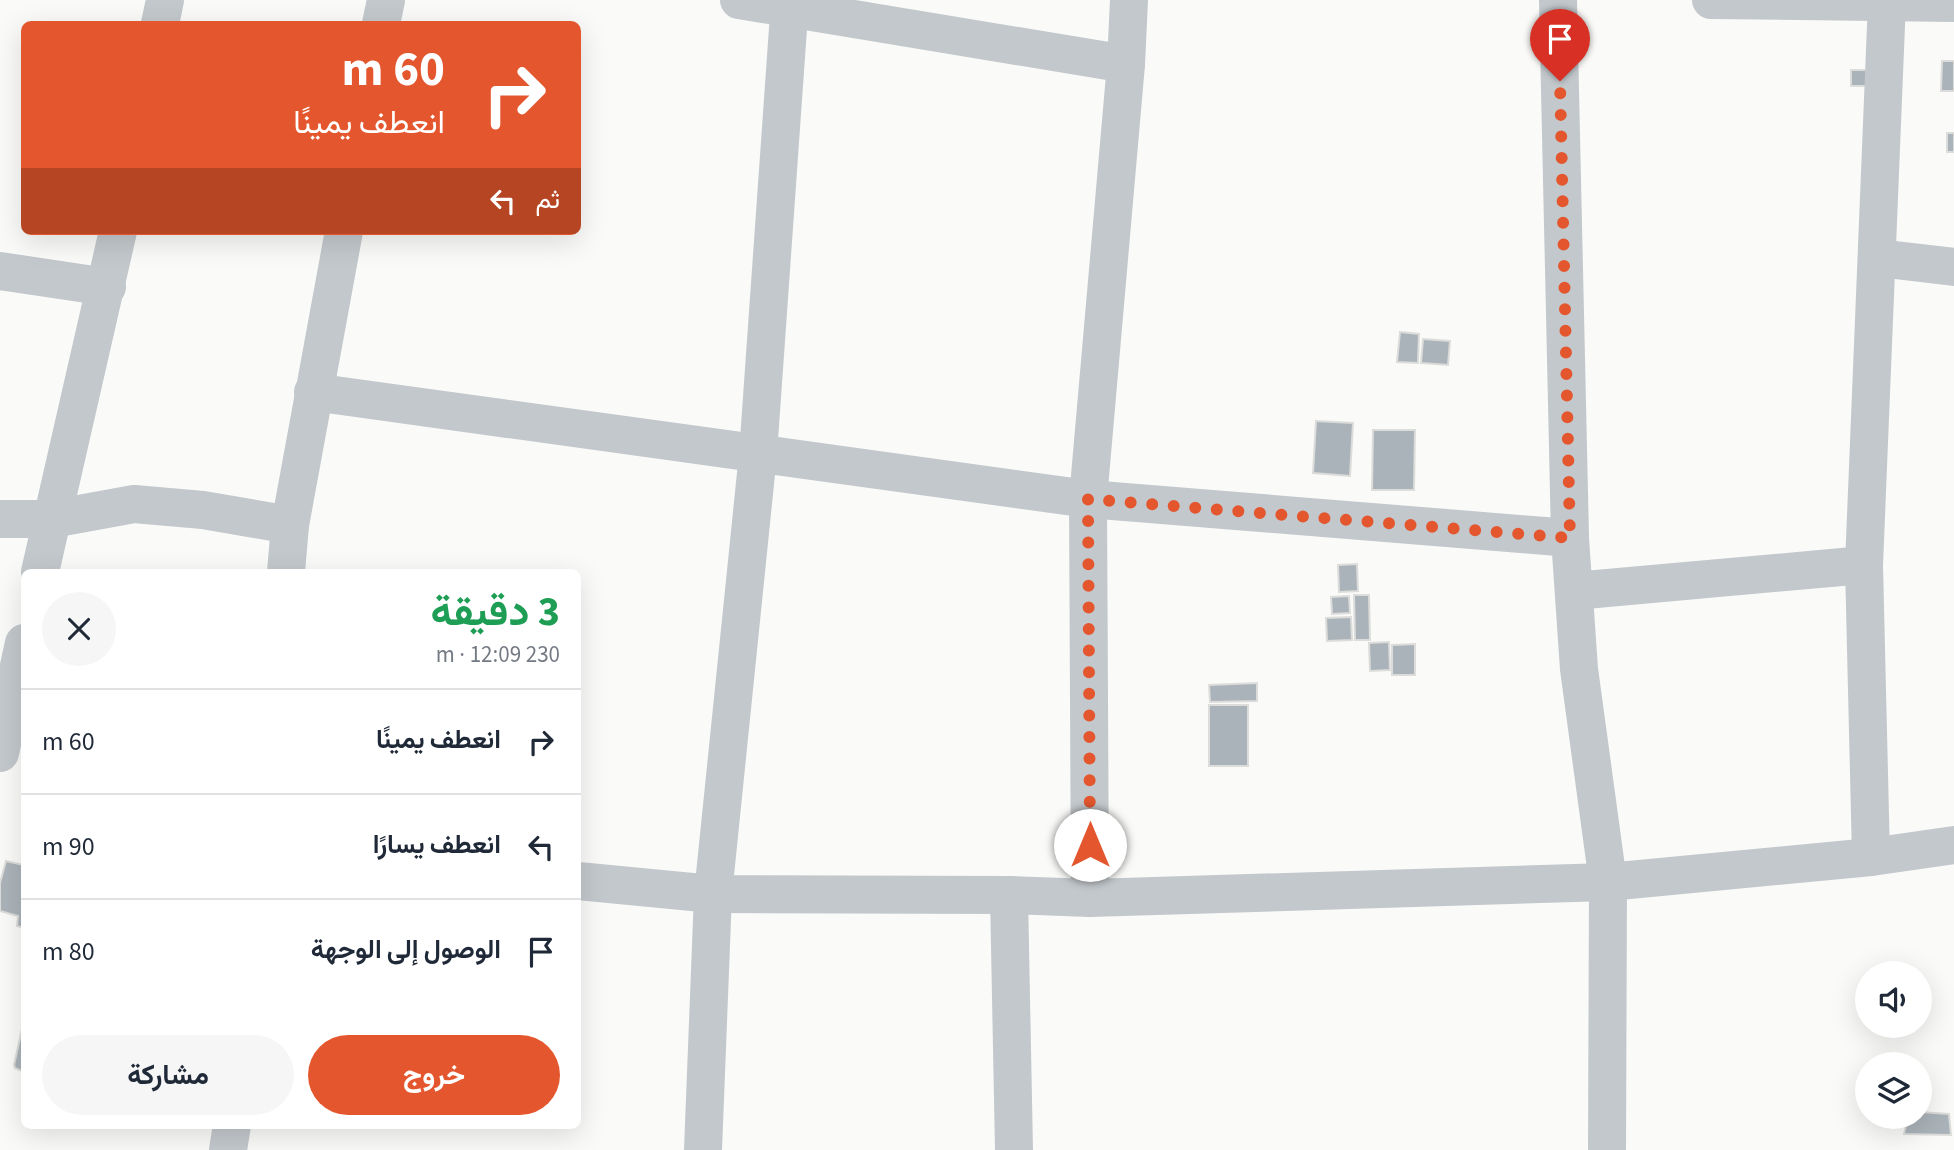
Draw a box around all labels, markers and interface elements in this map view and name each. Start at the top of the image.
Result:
pin [1530,9,1590,81]
icon: arrive [1541,20,1579,58]
text: 60 m [341,35,445,105]
icon: right [469,49,560,140]
text: انعطف يمينًا [293,100,445,146]
text: ثم [536,181,560,218]
icon: left [484,182,522,220]
text: 3 دقيقة [430,582,560,642]
button: close [42,592,116,666]
text: 230 m · 12:09 [436,638,560,671]
text: انعطف يمينًا [376,721,501,758]
text: 60 m [42,723,95,760]
icon: right [522,723,560,761]
position arrow [1053,808,1127,882]
text: انعطف يسارًا [373,826,501,863]
text: 90 m [42,828,95,865]
icon: left [522,828,560,866]
text: الوصول إلى الوجهة [311,931,501,968]
text: 80 m [42,933,95,970]
icon: arrive [522,933,560,971]
map controls [1855,961,1932,1129]
button: sound [1855,961,1932,1038]
button: مشاركة [42,1035,294,1115]
button: خروج [308,1035,560,1115]
button: layers [1855,1052,1932,1129]

